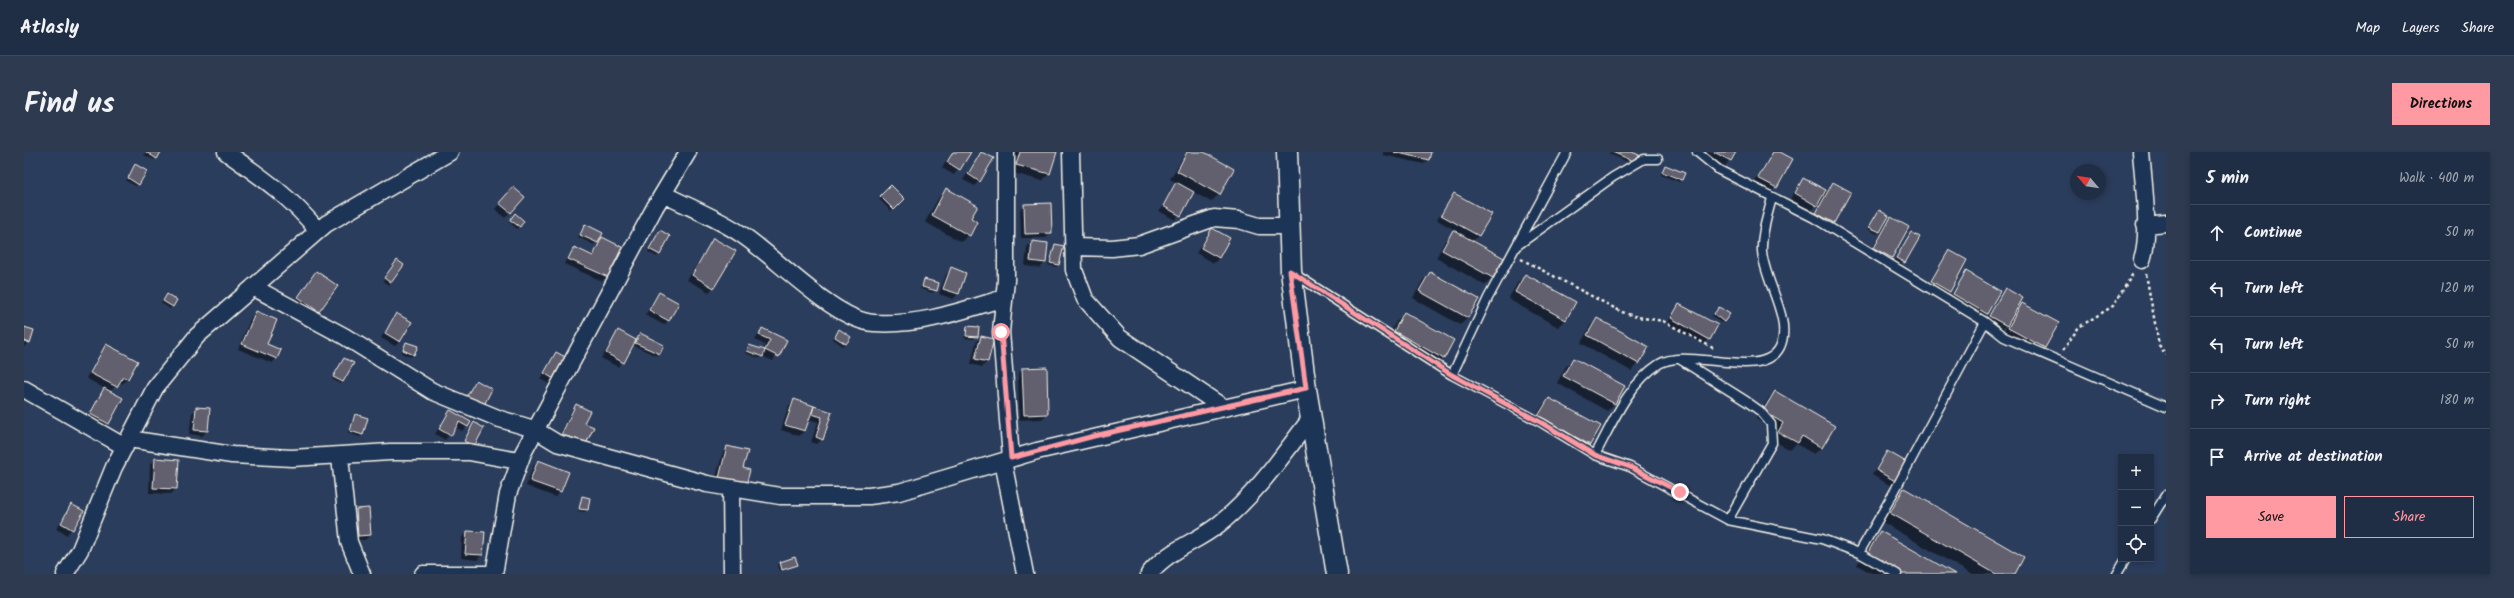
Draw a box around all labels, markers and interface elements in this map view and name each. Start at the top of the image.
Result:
text: Atlasly [20,13,79,43]
text: Map [2356,17,2380,39]
text: Layers [2402,17,2440,39]
text: Share [2462,17,2494,39]
text: Find us [24,82,115,127]
button: Directions [2392,83,2490,125]
north arrow [2070,164,2106,200]
text: 5 min [2206,165,2249,192]
text: Walk · 400 m [2399,168,2474,189]
text: Continue [2244,221,2302,245]
icon: ahead [2206,222,2228,244]
text: 50 m [2445,222,2474,243]
text: Turn left [2244,277,2304,301]
icon: left [2206,278,2228,300]
text: 120 m [2440,278,2474,299]
route start [992,323,1010,341]
text: Turn left [2244,333,2304,357]
icon: left [2206,334,2228,356]
text: 50 m [2445,334,2474,355]
text: Turn right [2244,389,2311,413]
icon: right [2206,390,2228,412]
text: 180 m [2440,390,2474,411]
text: Arrive at destination [2244,445,2383,469]
icon: arrive [2206,446,2228,468]
map controls [2118,454,2154,562]
button: + [2118,454,2154,490]
route end [1671,483,1689,501]
button: − [2118,490,2154,526]
button: Save [2206,496,2336,538]
button: Share [2344,496,2474,538]
button: locate [2118,526,2154,562]

